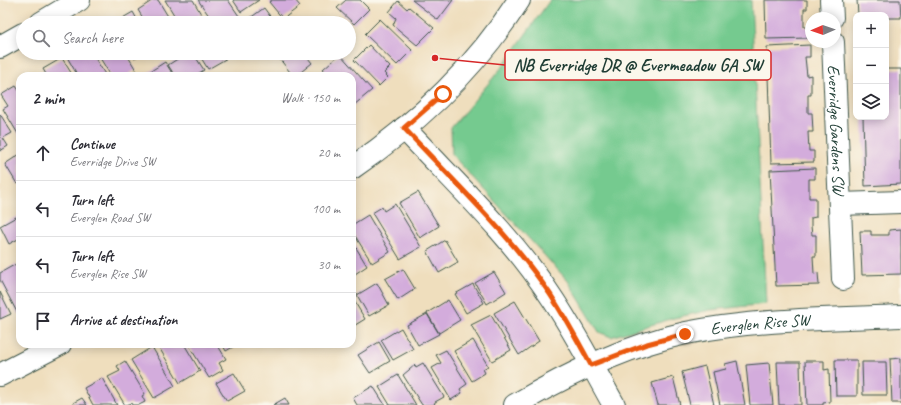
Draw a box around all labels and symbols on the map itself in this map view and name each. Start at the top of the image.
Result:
north arrow [805,12,841,48]
callout: NB Everridge DR @ Evermeadow GA SW [505,50,771,80]
text: NB Everridge DR @ Evermeadow GA SW [514,54,765,76]
street label: Everridge Gardens SW [823,64,850,197]
route start [434,85,452,103]
street label: Everglen Rise SW [709,309,812,340]
route end [676,325,694,343]

